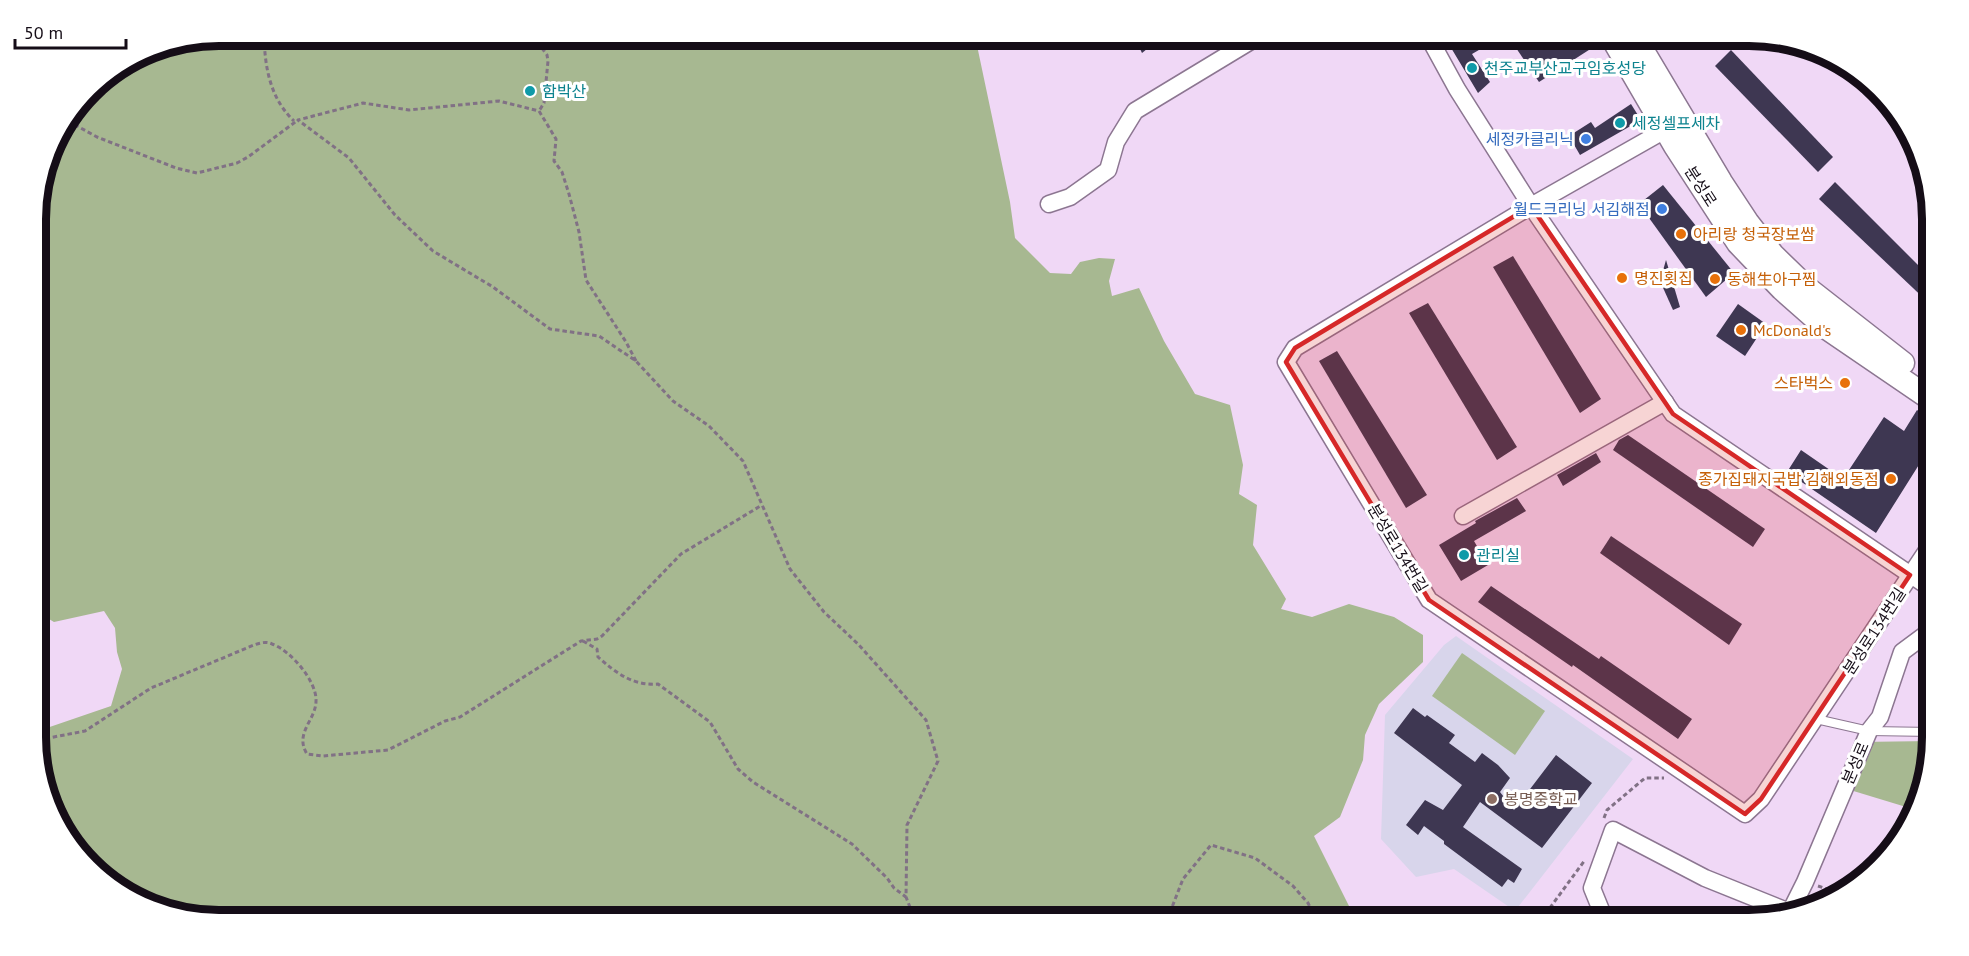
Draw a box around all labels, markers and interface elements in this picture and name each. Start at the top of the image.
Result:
scale bar [15,12,126,50]
text: 50 m [24,21,63,44]
place label: 천주교부산교구임호성당 [1484,58,1646,78]
marker: 천주교부산교구임호성당 [1465,61,1479,75]
place label: 함박산 [542,81,586,101]
marker: 함박산 [523,84,537,98]
place label: 세정셀프세차 [1632,113,1721,133]
marker: 세정셀프세차 [1613,116,1627,130]
place label: 세정카클리닉 [1486,129,1574,149]
marker: 세정카클리닉 [1579,132,1593,146]
street label: 분성로 [1681,162,1722,210]
place label: 월드크리닝 서김해점 [1513,199,1650,219]
marker: 월드크리닝 서김해점 [1655,202,1669,216]
place label: 아리랑 청국장보쌈 [1693,224,1815,244]
marker: 아리랑 청국장보쌈 [1674,227,1688,241]
place label: 명진횟집 [1634,268,1693,288]
place label: 동해生아구찜 [1727,269,1817,289]
marker: 명진횟집 [1615,271,1629,285]
marker: 동해生아구찜 [1708,272,1722,286]
place label: McDonald's [1753,320,1831,340]
marker: McDonald's [1734,323,1748,337]
place label: 스타벅스 [1774,373,1833,393]
marker: 스타벅스 [1838,376,1852,390]
place label: 종가집돼지국밥 김해외동점 [1698,469,1879,489]
marker: 종가집돼지국밥 김해외동점 [1884,472,1898,486]
street label: 분성로134번길 [1364,500,1432,596]
place label: 관리실 [1476,545,1520,565]
marker: 관리실 [1457,548,1471,562]
street label: 분성로134번길 [1838,584,1910,678]
street label: 분성로 [1837,739,1873,787]
place label: 봉명중학교 [1504,789,1578,809]
marker: 봉명중학교 [1485,792,1499,806]

